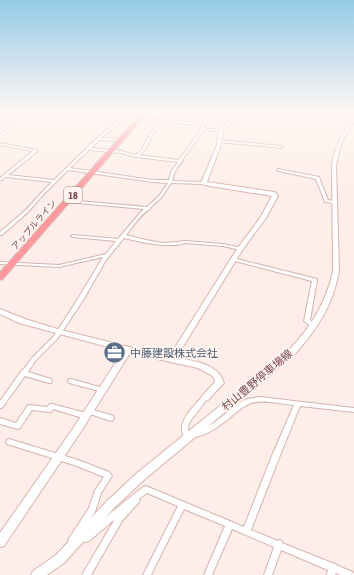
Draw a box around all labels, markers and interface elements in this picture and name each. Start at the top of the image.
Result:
road number: 18 [64,187,82,203]
street label: アップルライン [10,198,58,252]
office icon: 中藤建設株式会社 [101,340,127,366]
place label: 中藤建設株式会社 [130,347,218,359]
street label: 村山豊野停車場線 [219,347,295,413]

